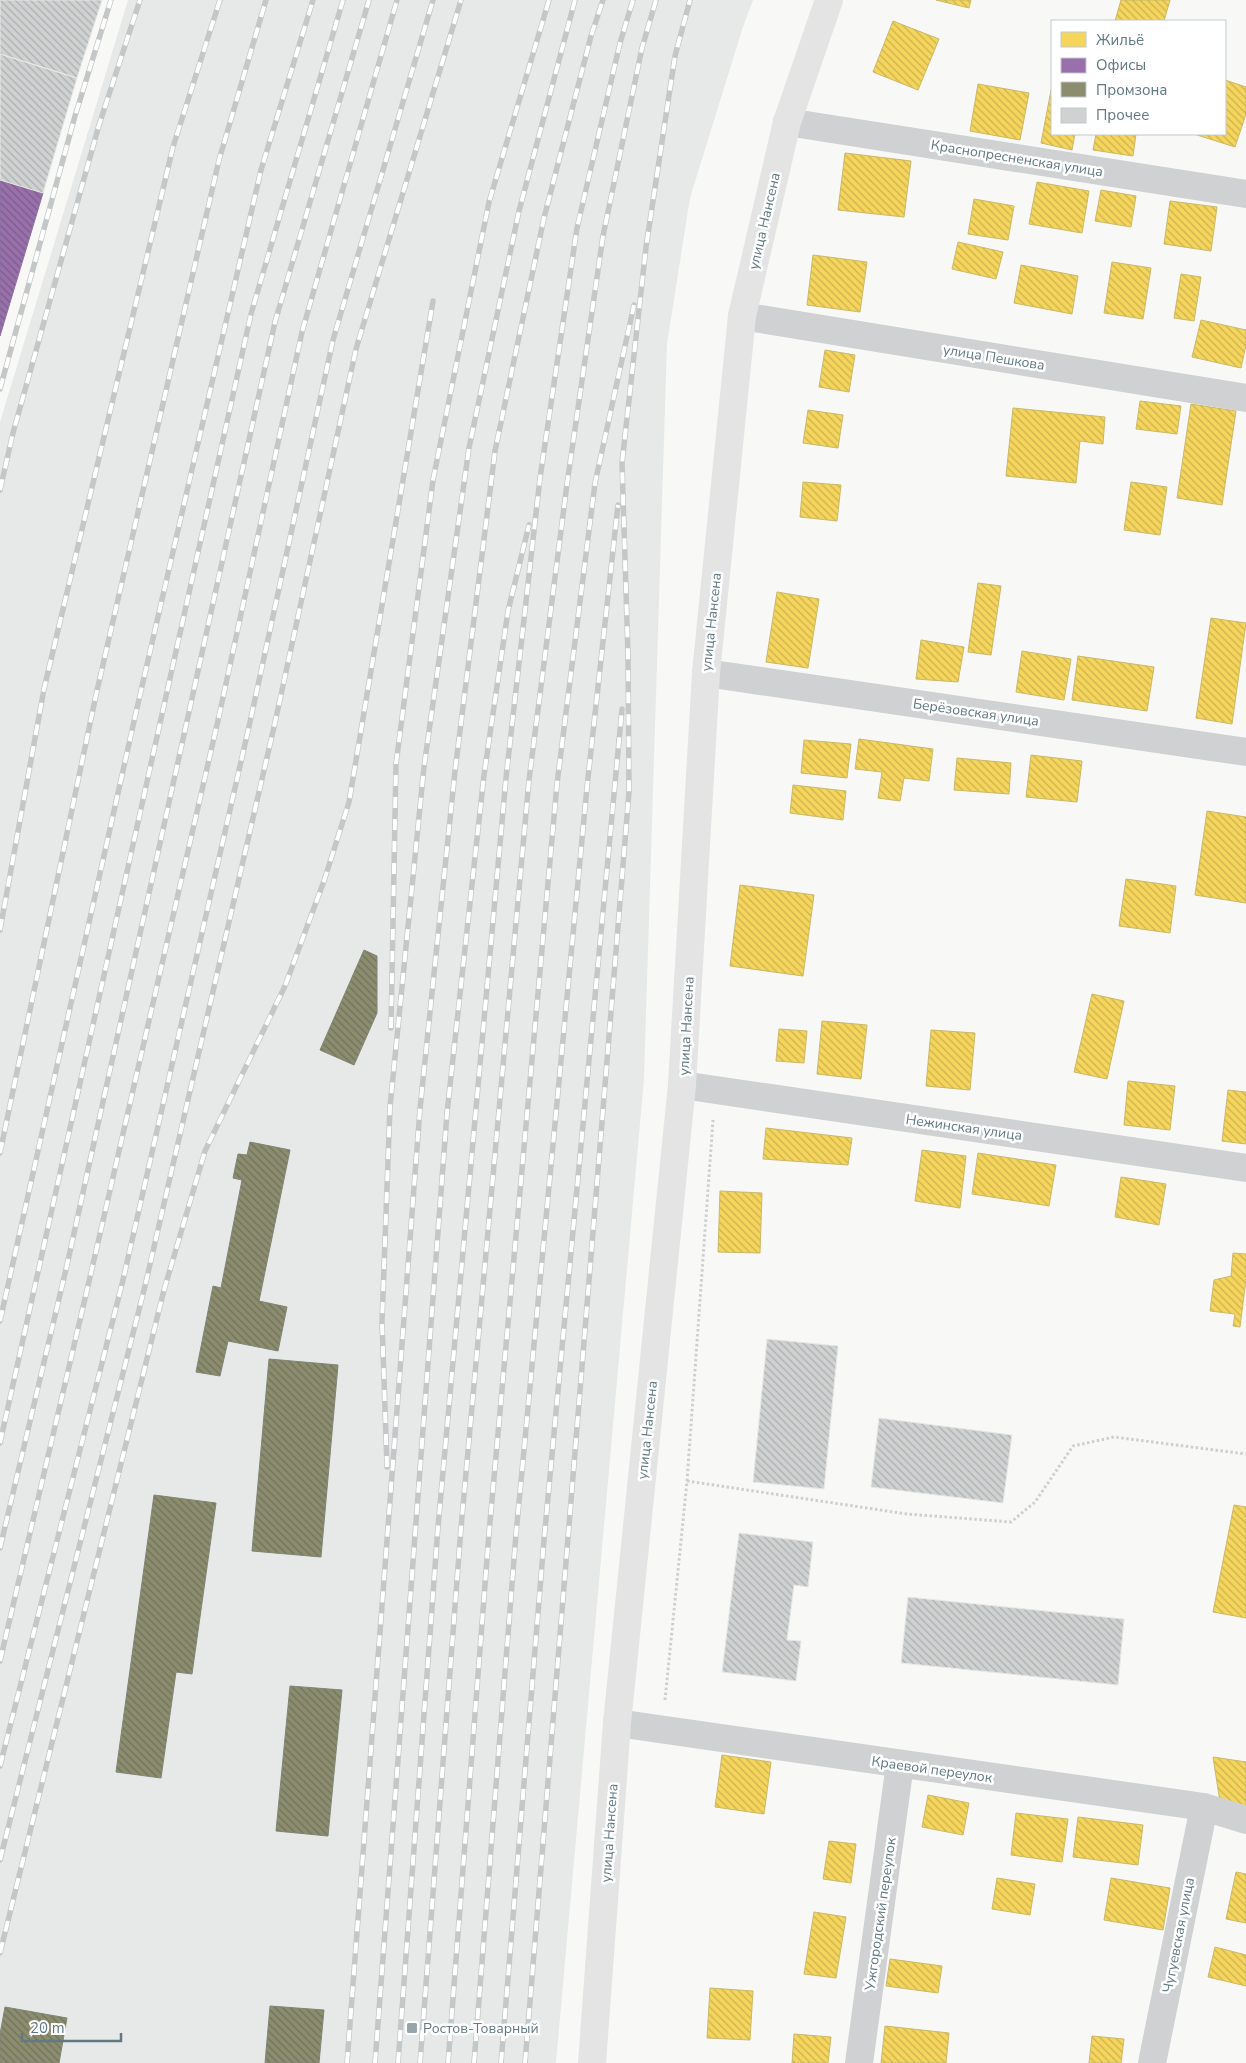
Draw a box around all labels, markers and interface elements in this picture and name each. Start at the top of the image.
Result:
legend [1051,20,1226,135]
text: Жильё [1096,30,1144,50]
text: Офисы [1096,55,1146,75]
text: Промзона [1096,80,1167,100]
text: Прочее [1096,105,1149,125]
street label: Краснопресненская улица [929,135,1104,181]
street label: улица Нансена [744,171,785,272]
street label: улица Пешкова [942,340,1046,375]
street label: улица Нансена [697,572,726,672]
street label: Берёзовская улица [912,694,1040,731]
street label: улица Нансена [674,976,699,1076]
street label: Нежинская улица [904,1110,1023,1145]
street label: улица Нансена [633,1380,662,1480]
street label: Краевой переулок [870,1752,994,1787]
street label: улица Нансена [597,1783,622,1883]
street label: Ужгородский переулок [860,1836,901,1993]
street label: Чугуевская улица [1158,1876,1199,1994]
scale bar [22,2010,121,2042]
text: 20 m [30,2018,65,2038]
place label: Ростов-Товарный [423,2019,539,2038]
marker: Ростов-Товарный [405,2021,419,2035]

